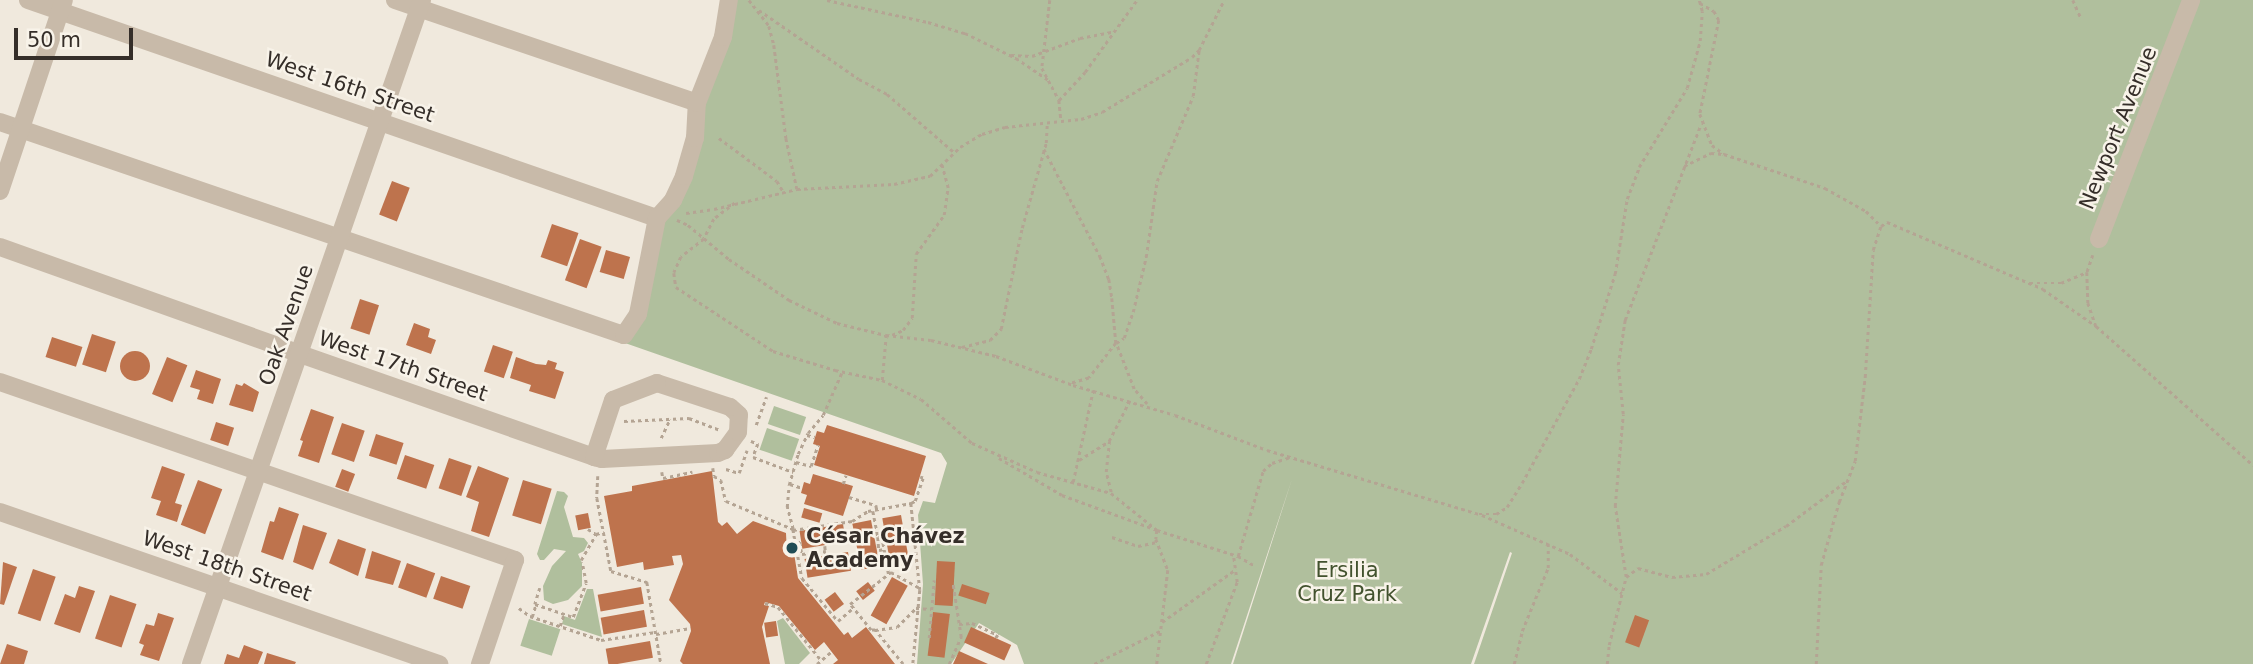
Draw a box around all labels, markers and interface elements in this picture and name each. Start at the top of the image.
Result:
scale bar [18,14,136,58]
text: 50 m [27,28,81,52]
street label: Newport Avenue [2074,43,2162,213]
street label: West 16th Street [262,46,438,128]
street label: Oak Avenue [254,261,318,389]
street label: West 17th Street [315,325,491,407]
place label: César Chávez Academy [806,523,965,573]
street label: West 18th Street [139,525,315,607]
marker: César Chávez Academy [784,540,800,556]
park label: Ersilia Cruz Park [1297,557,1397,607]

